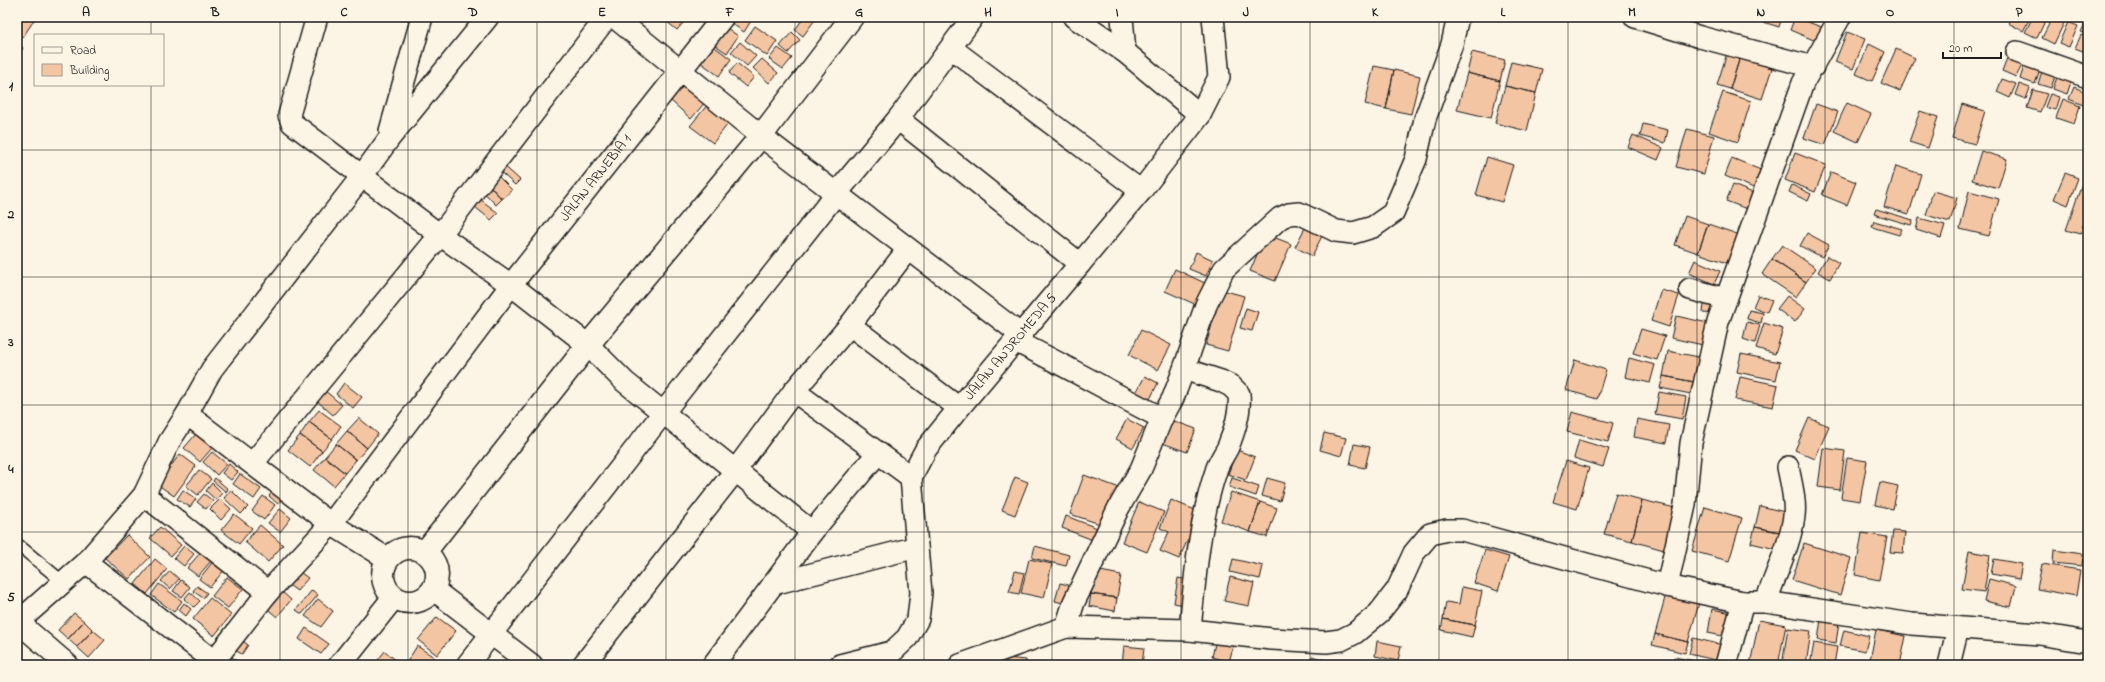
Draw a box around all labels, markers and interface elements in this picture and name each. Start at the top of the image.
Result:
text: A [82,3,90,22]
text: B [210,3,220,22]
text: C [340,3,348,22]
text: D [467,3,478,22]
text: E [598,3,606,22]
text: F [725,3,735,22]
text: G [855,3,863,22]
text: H [984,3,992,22]
text: I [1115,3,1119,22]
text: J [1243,3,1249,22]
text: K [1372,3,1379,22]
text: L [1501,3,1507,22]
text: M [1628,3,1636,22]
text: N [1757,3,1766,22]
text: O [1886,3,1895,22]
text: P [2016,3,2023,22]
legend [34,34,164,86]
scale bar [1943,34,2001,60]
text: 20 m [1949,40,1972,58]
text: Road [70,42,96,60]
text: Building [69,62,109,81]
text: 1 [9,77,14,96]
street label: JALAN ARNEBIA 1 [555,130,637,226]
text: 2 [7,205,15,224]
street label: JALAN ANDROMEDA 5 [959,289,1062,405]
text: 3 [7,333,14,352]
text: 4 [7,460,14,479]
text: 5 [7,588,15,607]

